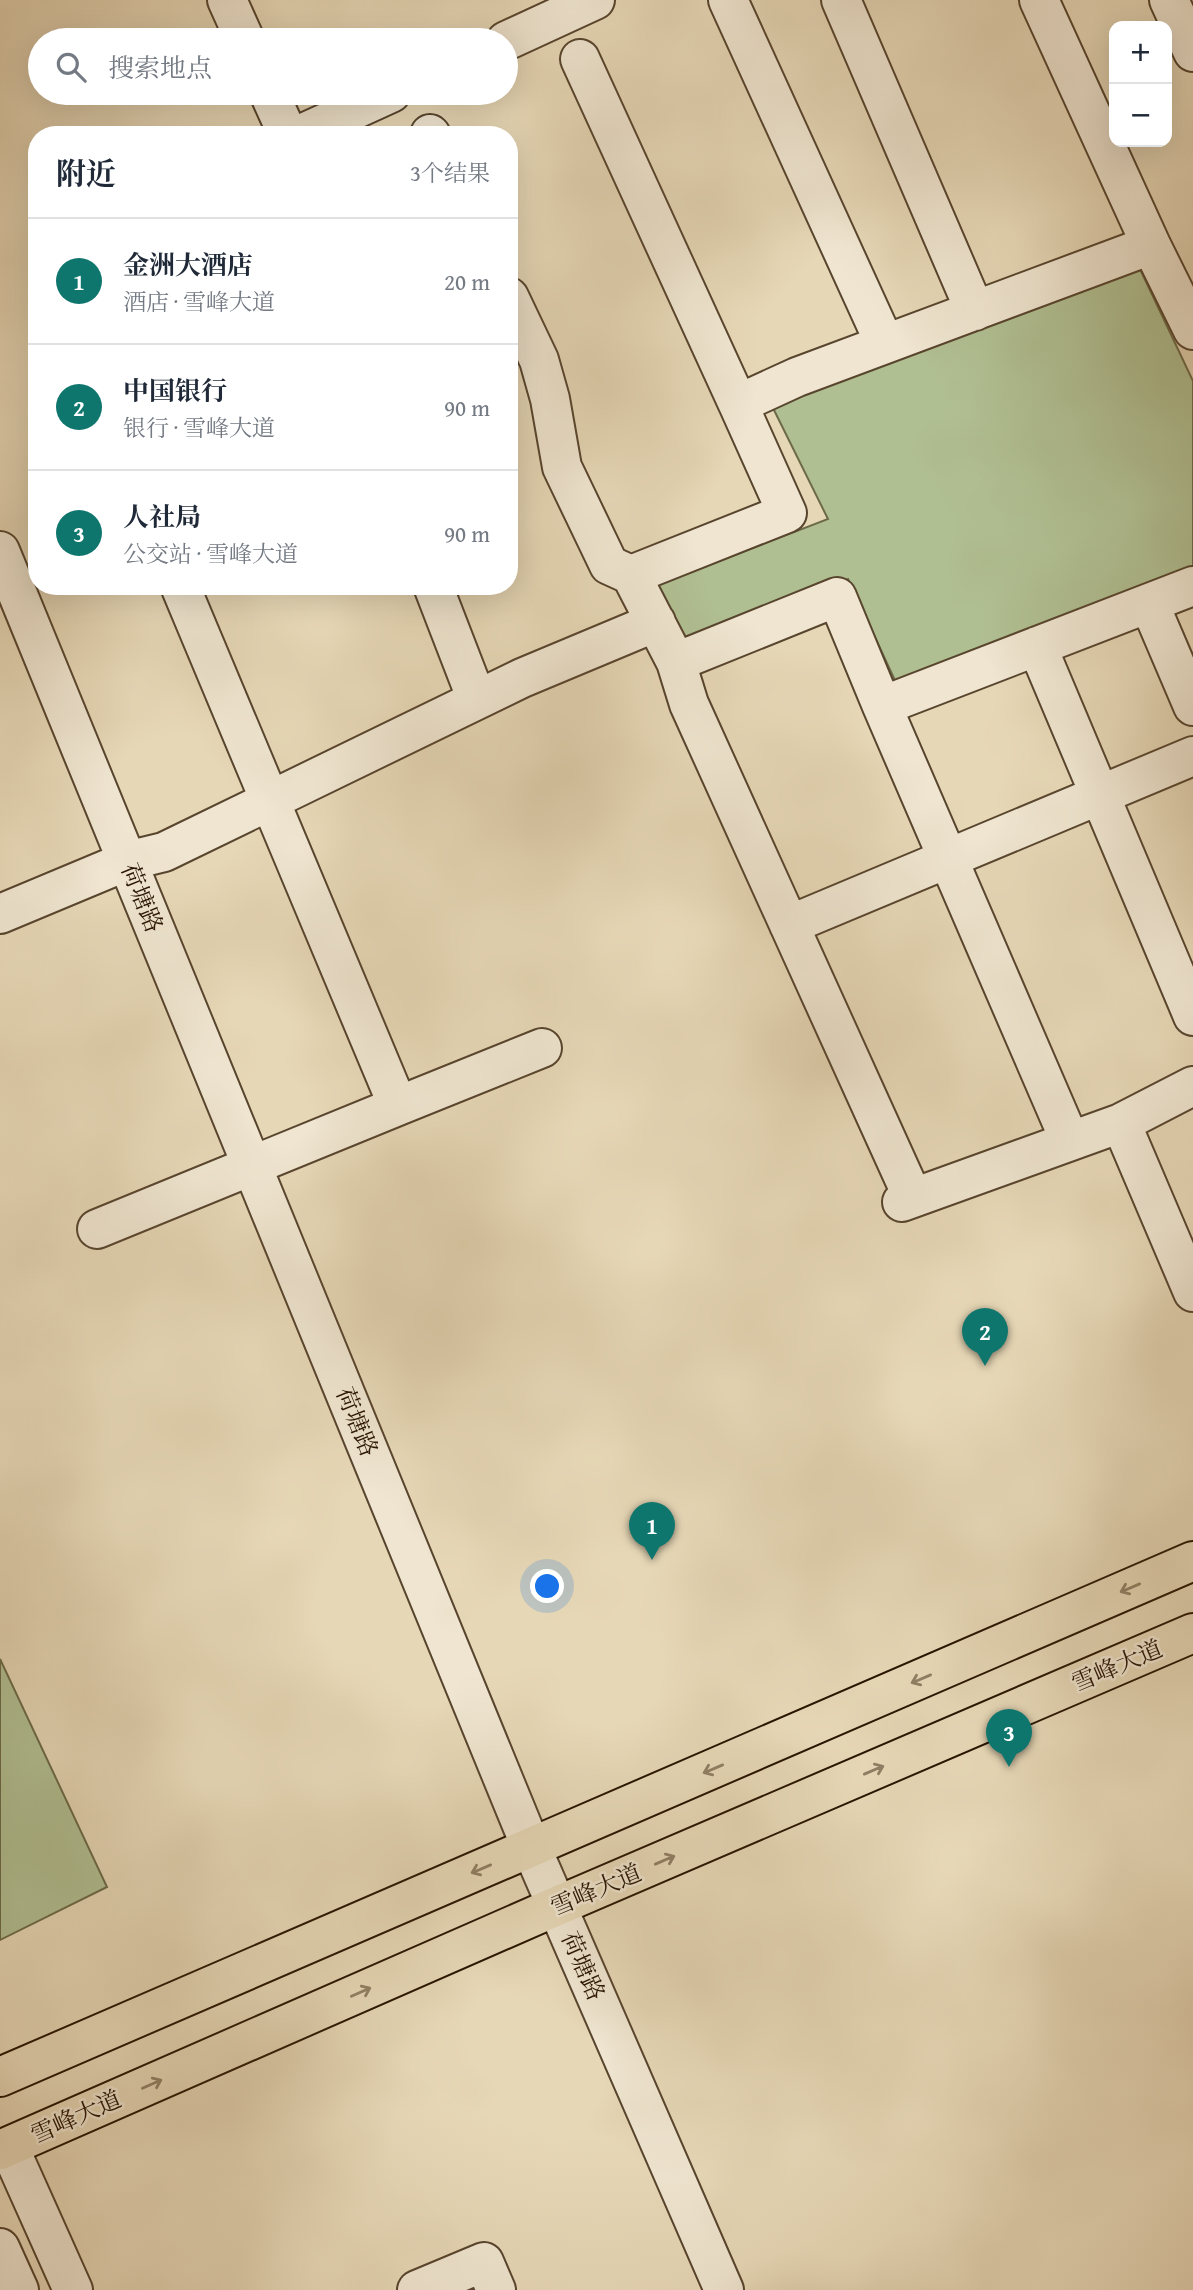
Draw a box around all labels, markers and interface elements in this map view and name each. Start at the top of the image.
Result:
map controls [1109,21,1172,147]
button: + [1109,21,1172,84]
search box [28,28,518,105]
icon: search [52,48,90,86]
text: 搜索地点 [108,48,212,87]
button: − [1109,84,1172,147]
text: 附近 [56,151,116,195]
text: 3个结果 [410,156,490,189]
text: 金洲大酒店 [123,245,253,284]
text: 1 [73,265,85,298]
text: 20 m [444,265,490,298]
text: 酒店 · 雪峰大道 [123,285,275,318]
text: 中国银行 [123,371,227,410]
text: 2 [73,391,85,424]
text: 90 m [444,391,490,424]
text: 银行 · 雪峰大道 [123,411,275,444]
text: 人社局 [123,497,201,536]
text: 3 [73,517,85,550]
text: 90 m [444,517,490,550]
text: 公交站 · 雪峰大道 [123,537,298,570]
street label: 荷塘路 [113,858,172,938]
pin: 2 [962,1308,1008,1366]
street label: 荷塘路 [328,1382,387,1462]
pin: 1 [629,1502,675,1560]
your location [530,1569,564,1603]
one-way arrow [1120,1583,1142,1596]
street label: 雪峰大道 [1066,1631,1168,1700]
one-way arrow [911,1673,933,1686]
pin: 3 [986,1709,1032,1767]
one-way arrow [702,1763,724,1776]
one-way arrow [862,1763,884,1776]
one-way arrow [653,1853,675,1866]
street label: 雪峰大道 [545,1855,647,1924]
one-way arrow [471,1863,493,1876]
street label: 荷塘路 [553,1926,614,2006]
one-way arrow [349,1985,371,1998]
one-way arrow [141,2077,162,2090]
street label: 雪峰大道 [25,2081,127,2152]

